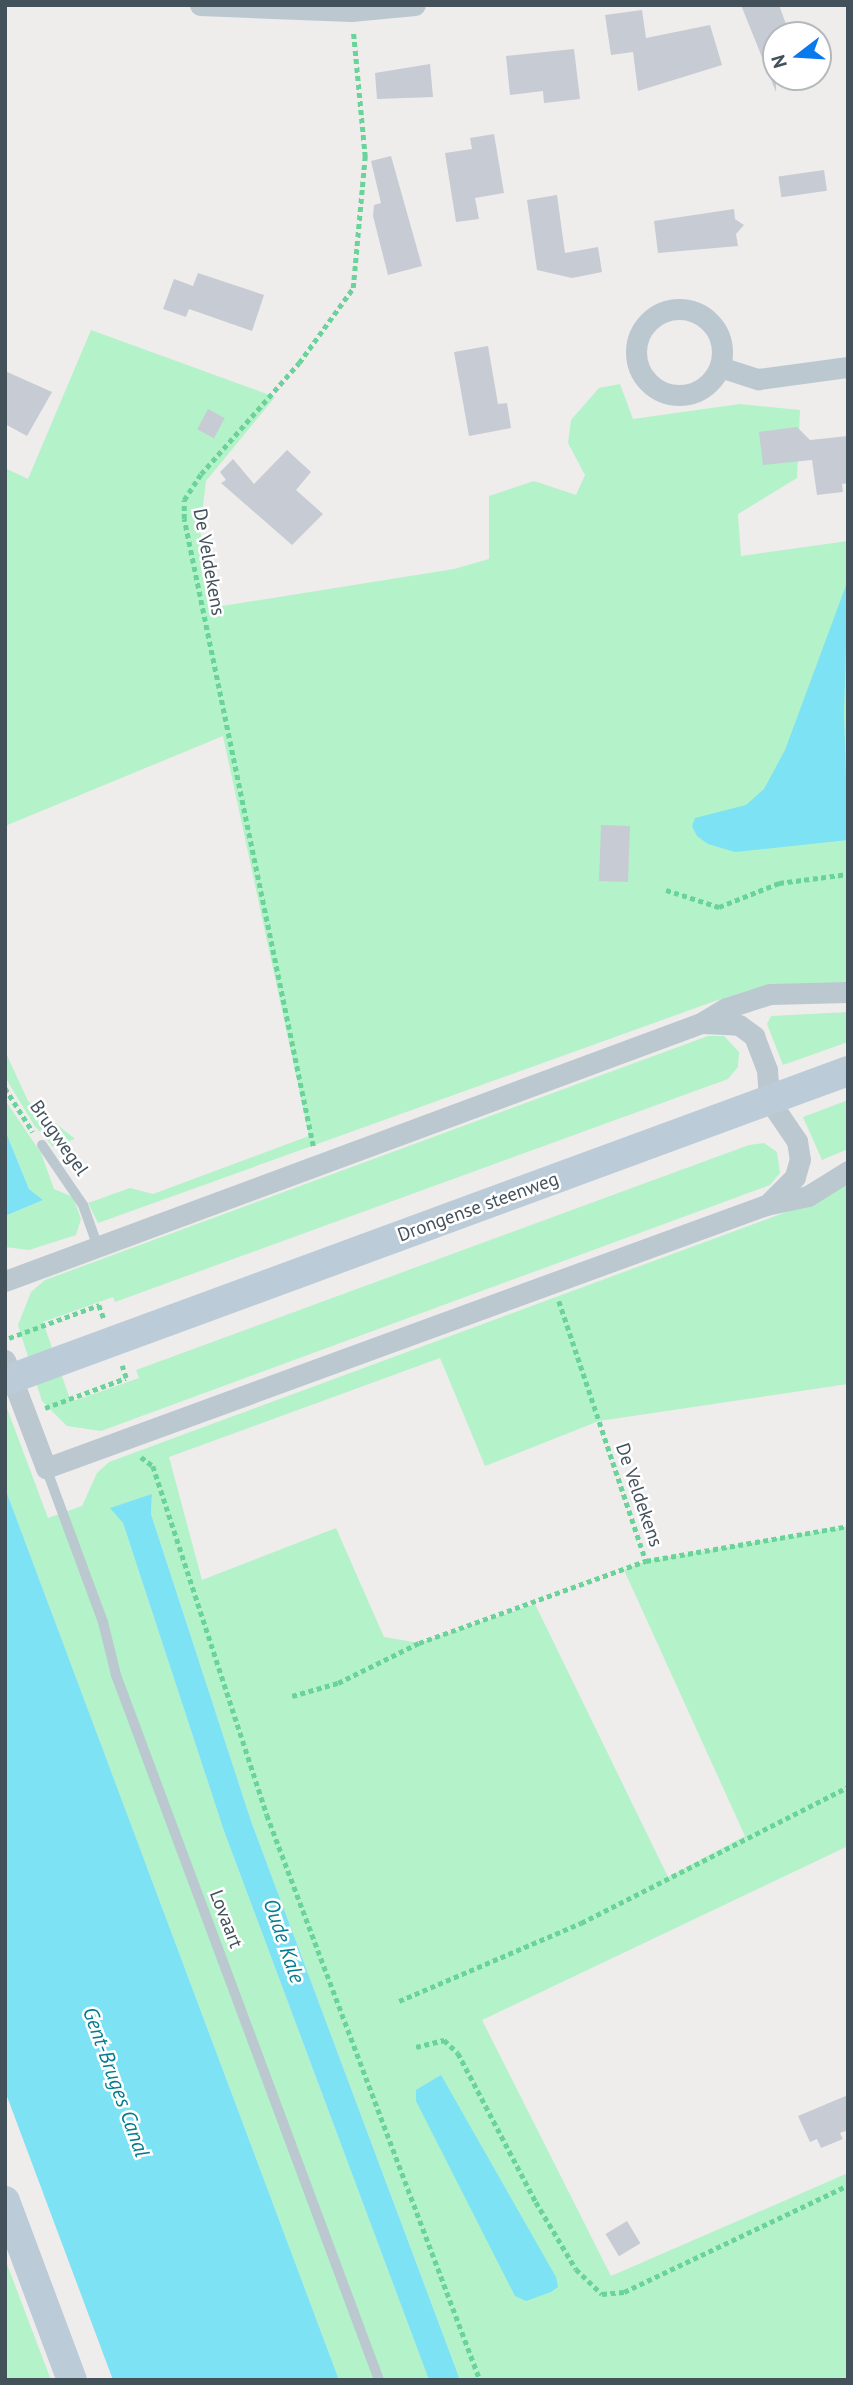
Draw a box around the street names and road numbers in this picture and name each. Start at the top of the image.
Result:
street label: De Veldekens [188,506,230,618]
street label: Brugwegel [25,1096,93,1180]
street label: Drongense steenweg [394,1167,562,1247]
street label: De Veldekens [611,1440,667,1550]
street label: Lovaart [205,1887,247,1951]

